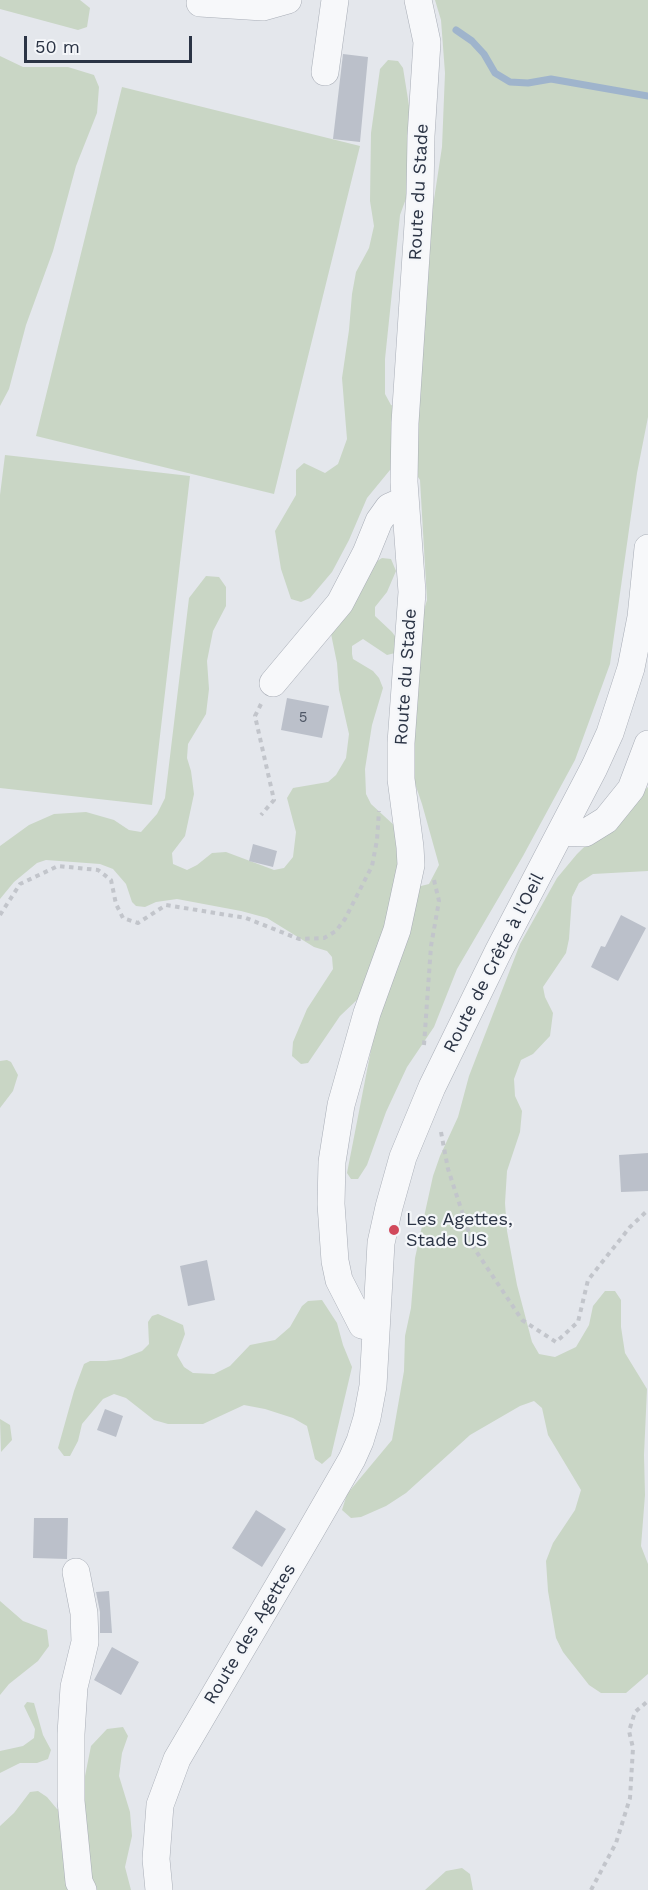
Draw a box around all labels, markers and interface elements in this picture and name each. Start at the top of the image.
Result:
scale bar [27,24,195,62]
text: 50 m [35,36,80,57]
street label: Route du Stade [405,123,433,261]
street label: Route du Stade [390,608,422,746]
house number: 5 [299,709,307,727]
street label: Route de Crête à l'Oeil [439,870,549,1056]
place label: Les Agettes, Stade US [406,1209,513,1252]
marker: Les Agettes, Stade US [387,1223,401,1237]
street label: Route des Agettes [199,1560,301,1708]

